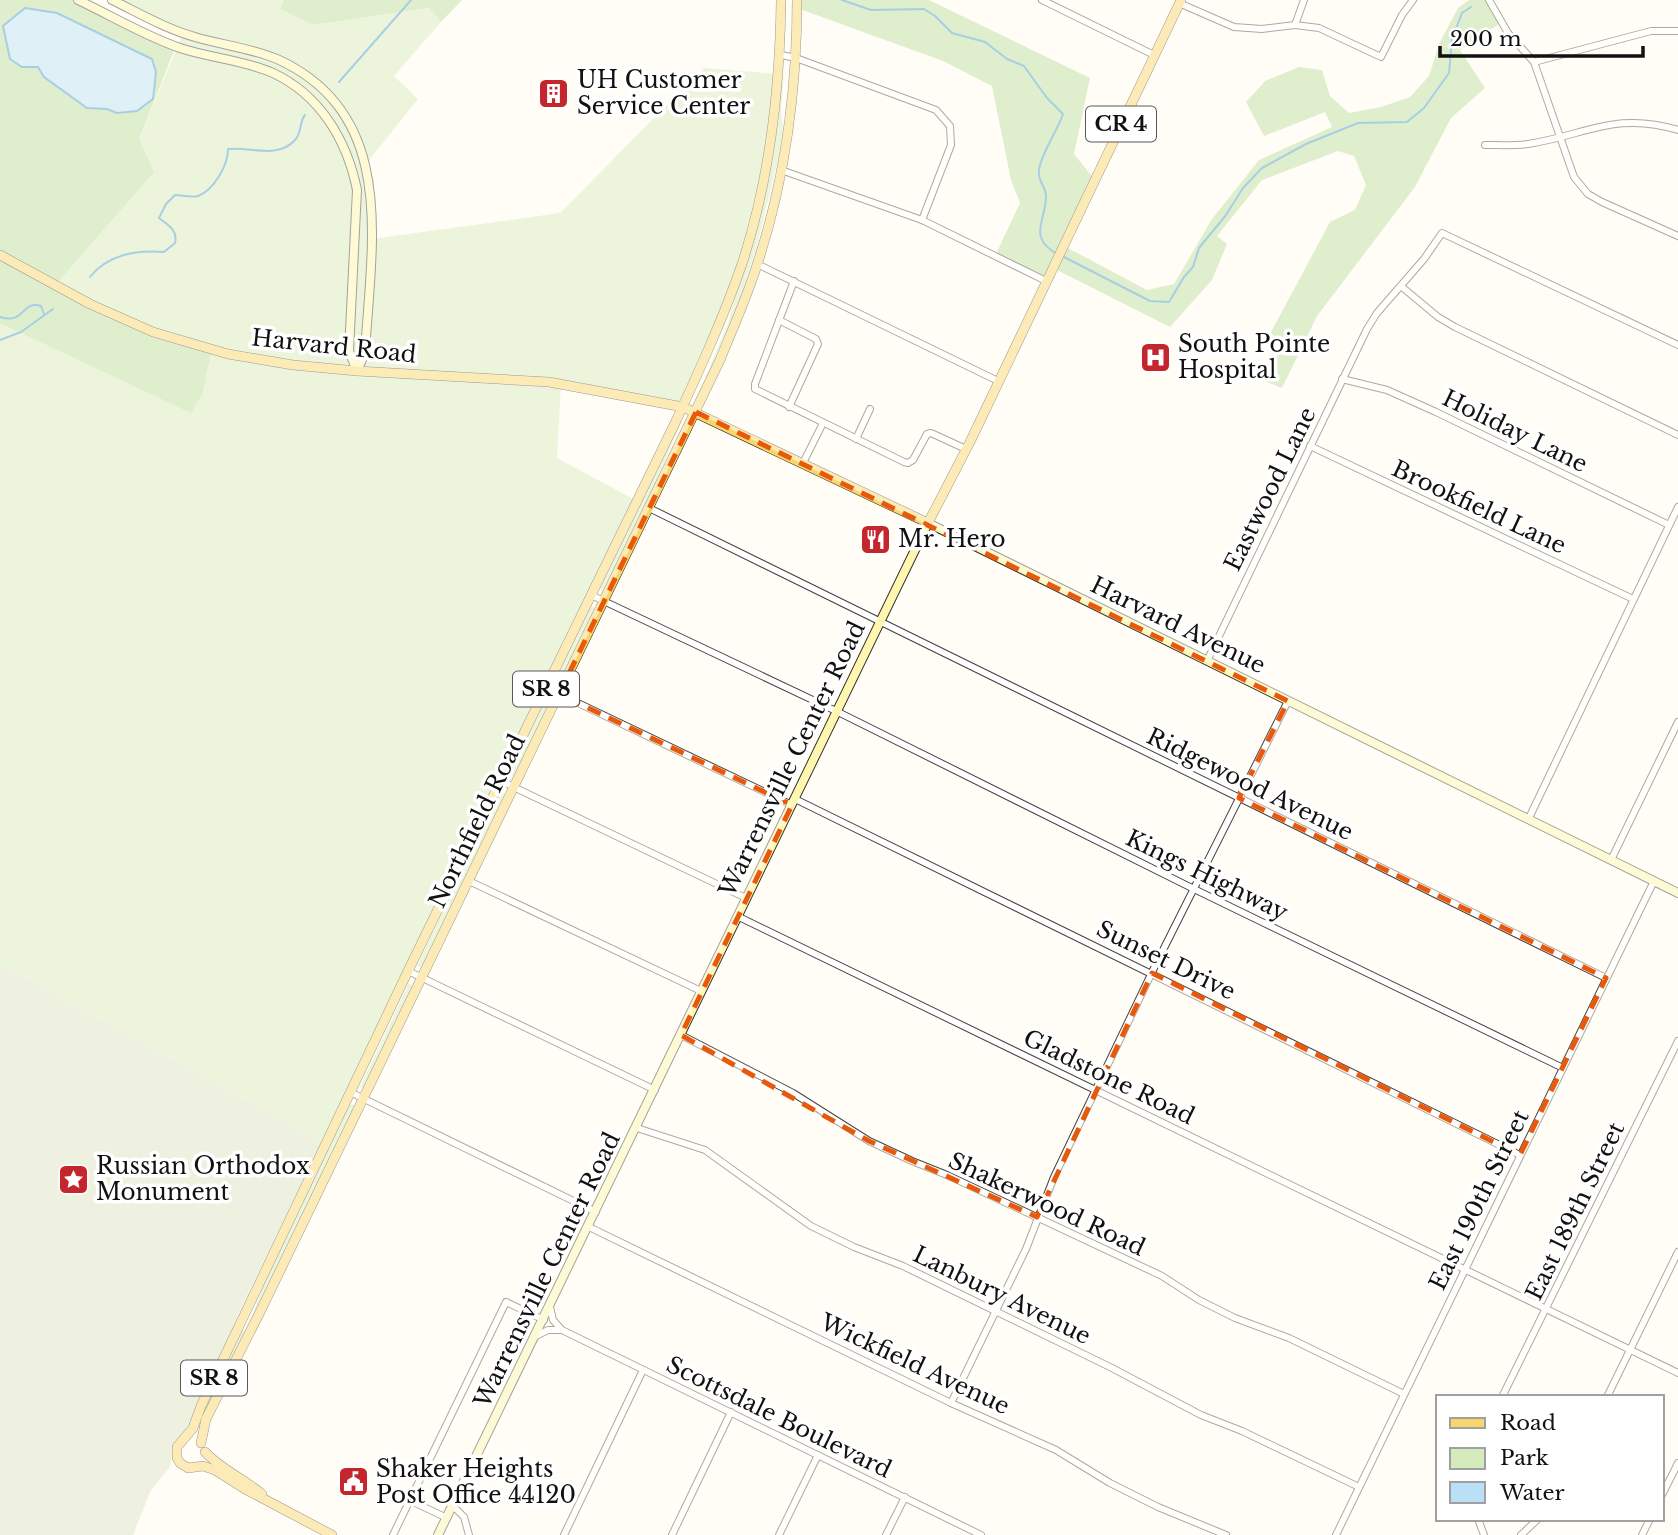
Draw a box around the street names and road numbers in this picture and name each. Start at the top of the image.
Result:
road number: CR 4 [1086,106,1156,142]
street label: Harvard Road [250,323,418,369]
street label: Holiday Lane [1438,384,1592,478]
street label: Eastwood Lane [1218,403,1322,575]
street label: Brookfield Lane [1388,454,1570,560]
street label: Harvard Avenue [1086,571,1270,679]
street label: Warrensville Center Road [713,617,871,902]
road number: SR 8 [513,672,579,706]
street label: Ridgewood Avenue [1142,722,1358,846]
street label: Northfield Road [423,730,531,912]
street label: Kings Highway [1121,824,1293,927]
street label: Sunset Drive [1092,914,1240,1006]
street label: Gladstone Road [1019,1023,1199,1131]
street label: East 190th Street [1423,1105,1535,1295]
street label: East 189th Street [1520,1117,1630,1305]
street label: Warrensville Center Road [468,1128,626,1413]
street label: Shakerwood Road [944,1146,1150,1262]
street label: Lanbury Avenue [909,1240,1095,1350]
street label: Wickfield Avenue [815,1307,1014,1420]
street label: Scottsdale Boulevard [662,1350,896,1484]
road number: SR 8 [181,1360,247,1396]

